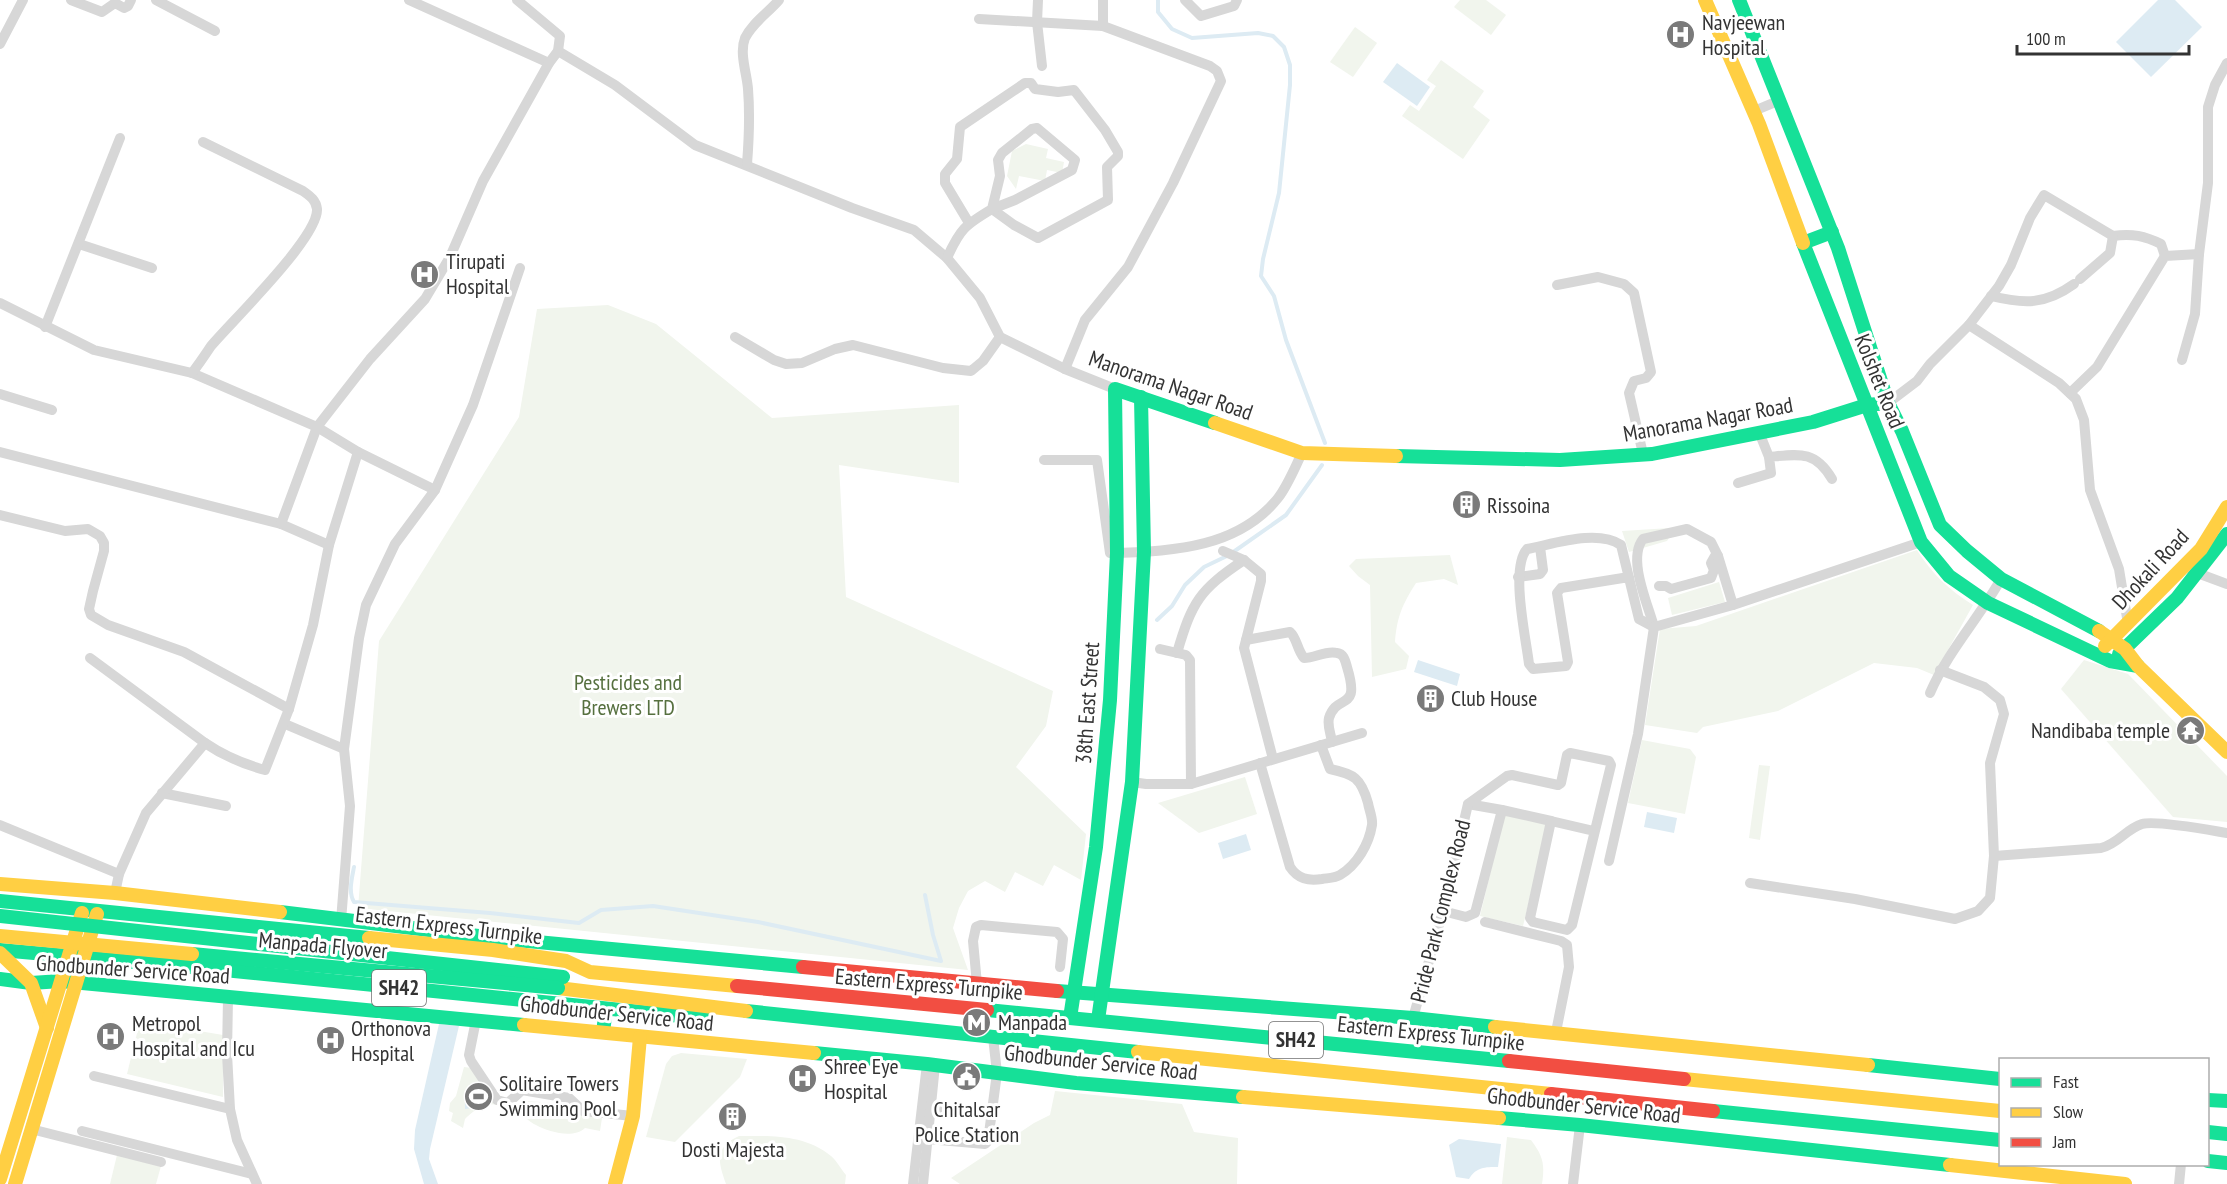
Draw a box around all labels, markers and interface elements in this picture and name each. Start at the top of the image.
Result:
place label: Navjeewan Hospital [1702,8,1785,61]
scale bar [2017,18,2190,56]
hospital icon: Navjeewan Hospital [1665,19,1697,51]
text: 100 m [2026,27,2066,50]
place label: Tirupati Hospital [446,247,510,300]
hospital icon: Tirupati Hospital [409,258,441,290]
street label: Kolshet Road [1848,330,1912,432]
street label: Manorama Nagar Road [1085,344,1257,426]
street label: Manorama Nagar Road [1621,390,1795,448]
building icon: Rissoina [1450,489,1482,521]
place label: Rissoina [1487,491,1550,519]
street label: Dhokali Road [2106,523,2194,615]
street label: 38th East Street [1069,641,1105,765]
park label: Pesticides and Brewers LTD [574,668,682,721]
building icon: Club House [1414,682,1446,714]
place label: Club House [1451,684,1537,712]
temple icon: Nandibaba temple [2175,714,2207,746]
place label: Nandibaba temple [2031,716,2170,744]
street label: Pride Park Complex Road [1404,817,1476,1005]
street label: Eastern Express Turnpike [354,900,544,950]
street label: Manpada Flyover [257,925,389,965]
street label: Ghodbunder Service Road [35,948,231,990]
street label: Eastern Express Turnpike [834,962,1024,1006]
road number: SH42 [372,970,426,1006]
street label: Ghodbunder Service Road [519,989,715,1037]
metro station icon: Manpada [961,1006,993,1038]
place label: Manpada [998,1008,1067,1036]
place label: Metropol Hospital and Icu [132,1009,255,1062]
street label: Eastern Express Turnpike [1336,1009,1526,1057]
place label: Orthonova Hospital [351,1014,431,1067]
hospital icon: Metropol Hospital and Icu [95,1020,127,1052]
road number: SH42 [1269,1022,1323,1058]
hospital icon: Orthonova Hospital [314,1025,346,1057]
street label: Ghodbunder Service Road [1003,1038,1199,1086]
place label: Shree Eye Hospital [824,1052,899,1105]
legend [1999,1058,2209,1166]
public building icon: Chitalsar Police Station [951,1061,983,1093]
hospital icon: Shree Eye Hospital [787,1063,819,1095]
place label: Solitaire Towers Swimming Pool [499,1069,619,1122]
text: Fast [2053,1070,2079,1093]
sports icon: Solitaire Towers Swimming Pool [462,1080,494,1112]
street label: Ghodbunder Service Road [1486,1081,1682,1129]
place label: Chitalsar Police Station [915,1095,1019,1148]
text: Slow [2053,1100,2084,1123]
building icon: Dosti Majesta [717,1101,749,1133]
text: Jam [2052,1130,2076,1153]
place label: Dosti Majesta [682,1135,784,1163]

